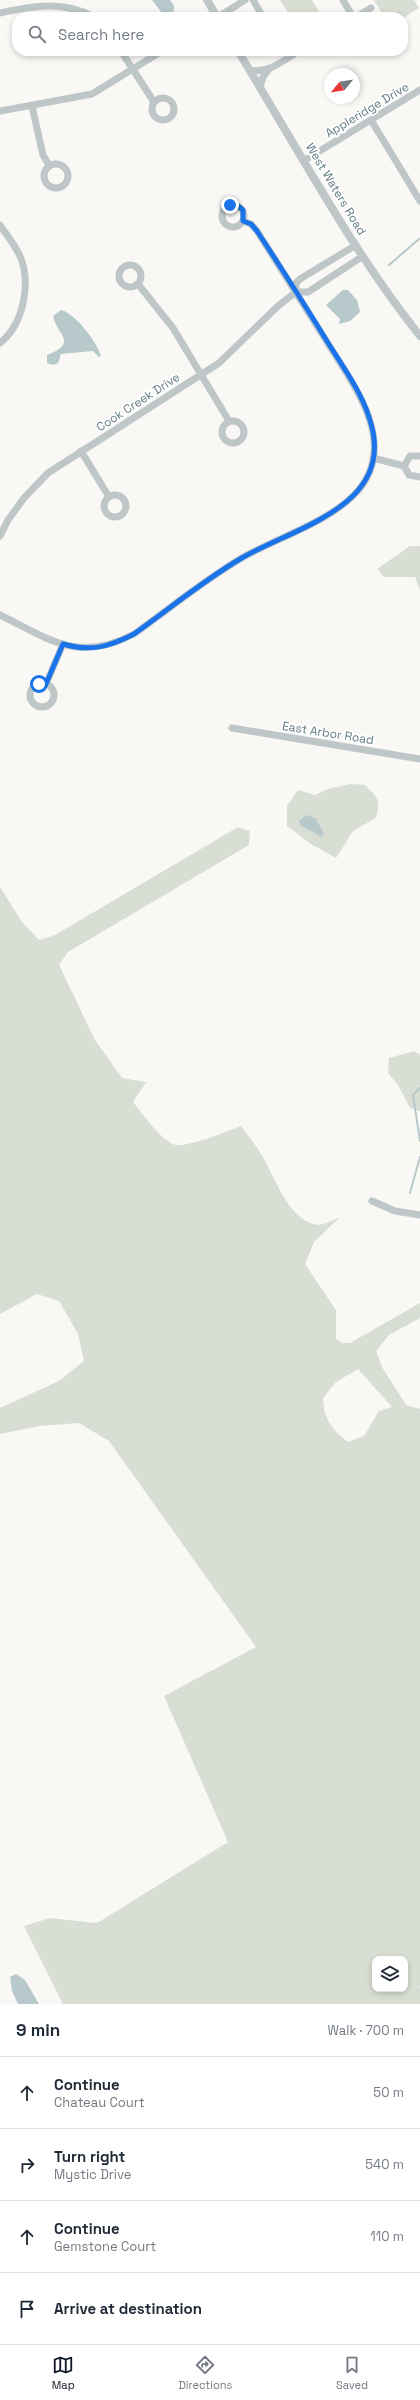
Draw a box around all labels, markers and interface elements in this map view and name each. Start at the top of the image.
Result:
search box [12,12,408,56]
icon: search [26,23,48,45]
text: Search here [58,25,144,44]
north arrow [324,68,360,104]
street label: Appleridge Drive [322,79,412,141]
street label: West Waters Road [302,140,370,238]
route end [221,196,239,214]
street label: Cook Creek Drive [93,369,183,435]
route start [30,675,48,693]
street label: East Arbor Road [281,718,375,748]
map controls [372,1956,408,1992]
button: layers [372,1956,408,1992]
text: 9 min [16,2019,60,2041]
text: Walk · 700 m [328,2022,404,2039]
text: Continue [54,2075,120,2094]
icon: ahead [16,2082,38,2104]
text: 50 m [373,2084,404,2101]
text: Chateau Court [54,2094,145,2111]
text: Turn right [54,2147,125,2166]
icon: right [16,2154,38,2176]
text: 540 m [365,2156,404,2173]
text: Mystic Drive [54,2166,131,2183]
text: Continue [54,2219,120,2238]
icon: ahead [16,2226,38,2248]
text: 110 m [370,2228,404,2245]
text: Gemstone Court [54,2238,156,2255]
icon: arrive [16,2298,38,2320]
text: Arrive at destination [54,2299,202,2318]
tab: Map [52,2354,75,2392]
tab: Directions [178,2354,232,2392]
tab: Saved [336,2354,368,2392]

